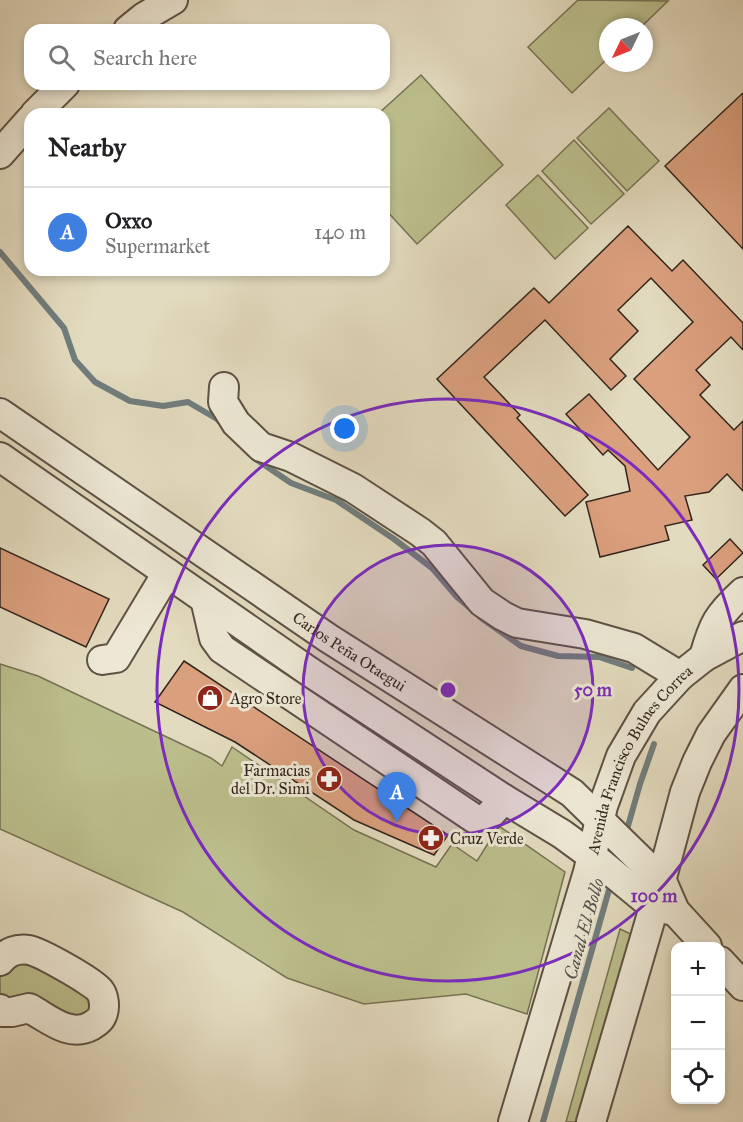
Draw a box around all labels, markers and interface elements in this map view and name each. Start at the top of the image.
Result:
north arrow [599,18,653,72]
search box [24,24,390,90]
icon: search [45,41,78,74]
text: Search here [93,44,197,71]
text: Nearby [48,131,126,163]
text: Oxxo [105,207,152,234]
text: A [61,220,74,244]
text: 140 m [314,220,366,244]
text: Supermarket [105,234,210,258]
your location [330,414,359,443]
street label: Carlos Peña Otaegui [289,607,410,695]
street label: Avenida Francisco Bulnes Correa [583,661,696,857]
text: 50 m [574,679,613,701]
centre of rings [438,680,458,700]
shop icon: Agro Store [195,683,225,713]
place label: Agro Store [229,689,302,709]
place label: Farmacias del Dr. Simi [231,761,311,798]
pharmacy icon: Farmacias del Dr. Simi [314,764,344,794]
pin: A [378,772,416,822]
pharmacy icon: Cruz Verde [416,823,446,853]
place label: Cruz Verde [450,829,524,848]
water label: Canal El Bollo [559,876,609,982]
text: 100 m [631,885,678,907]
map controls [671,942,725,1104]
button: + [671,942,725,996]
button: − [671,996,725,1050]
button: locate [671,1050,725,1104]

